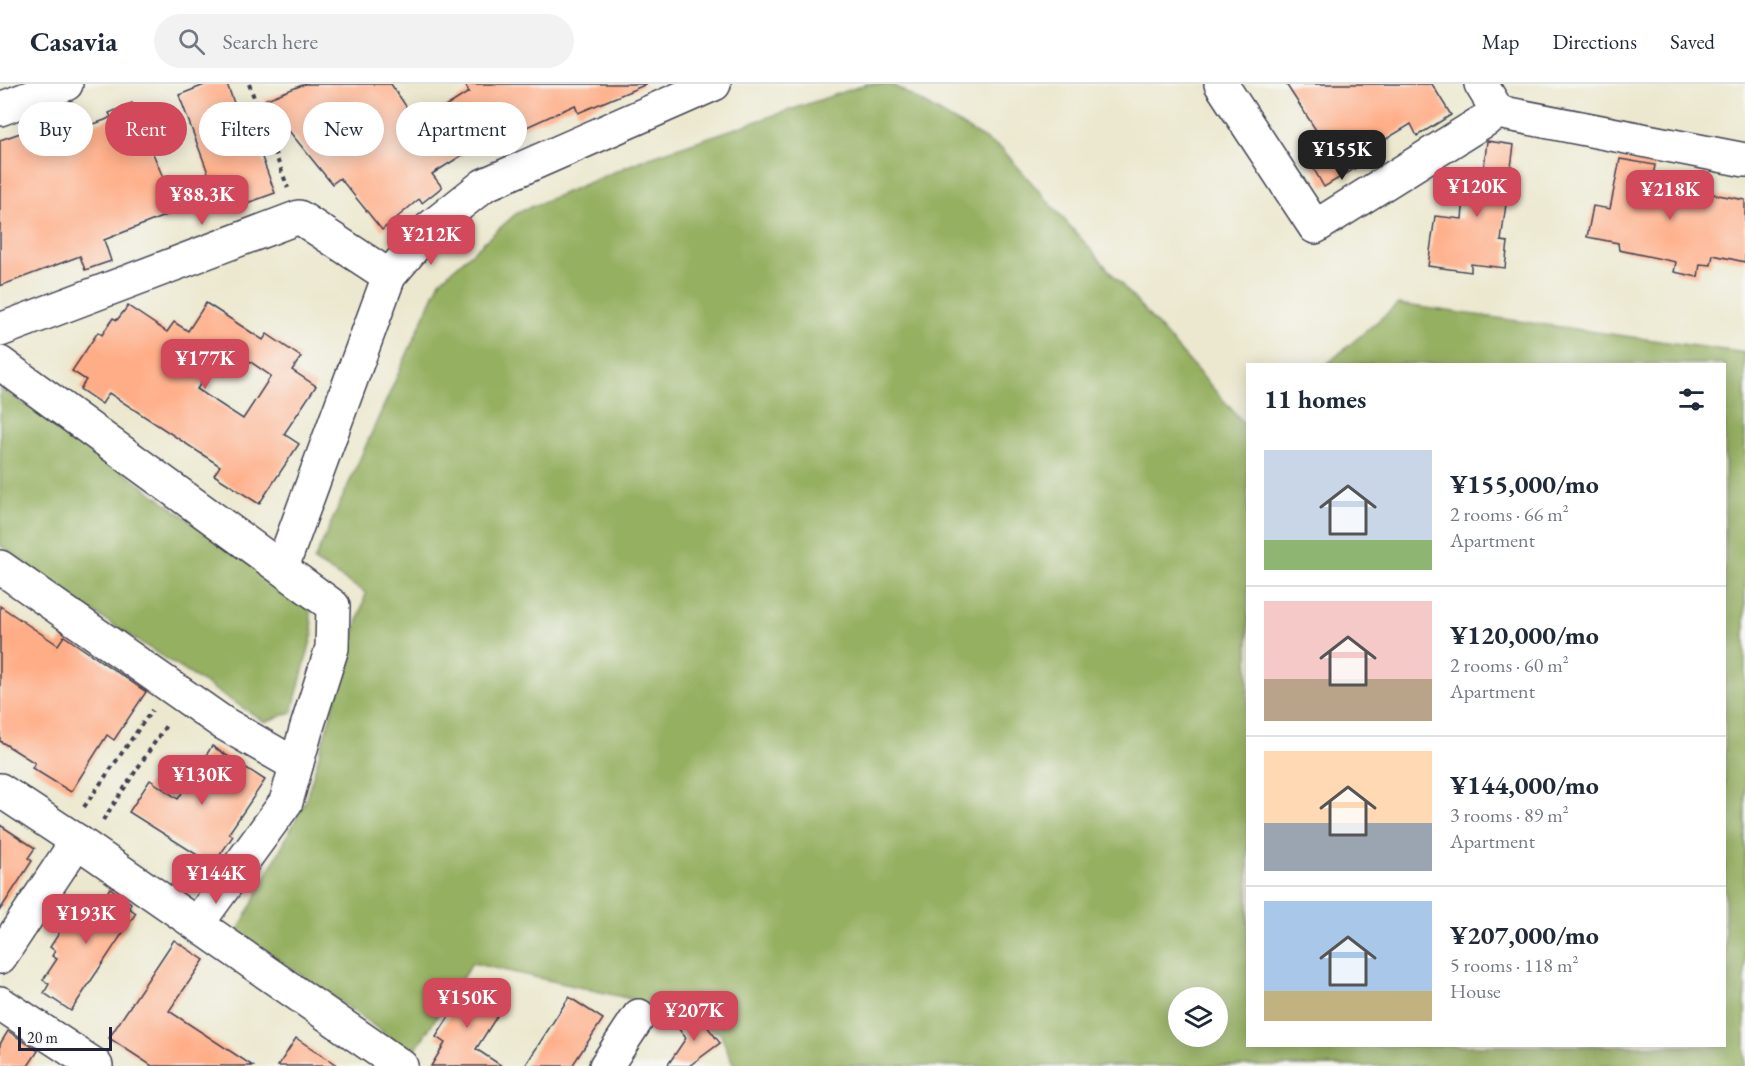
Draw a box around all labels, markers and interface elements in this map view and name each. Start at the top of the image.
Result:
search box [154,14,574,68]
text: Casavia [30,23,118,59]
icon: search [175,25,208,58]
text: Search here [223,27,318,56]
text: Map [1482,28,1519,55]
text: Directions [1552,28,1637,55]
text: Saved [1670,28,1715,55]
chip: Buy [18,102,93,156]
chip: Rent [105,102,187,156]
chip: Filters [199,102,291,156]
chip: New [303,102,384,156]
chip: Apartment [396,102,527,156]
pin: ¥155K [1300,130,1384,181]
text: ¥155K [1312,136,1372,162]
pin: ¥120K [1435,167,1519,218]
pin: ¥218K [1628,170,1712,221]
text: ¥120K [1447,173,1507,199]
pin: ¥88.3K [153,175,251,226]
text: ¥218K [1640,176,1700,202]
text: ¥88.3K [170,181,235,207]
pin: ¥212K [389,215,473,266]
text: ¥212K [401,221,461,247]
pin: ¥177K [163,339,247,390]
text: ¥177K [175,345,235,371]
text: 11 homes [1264,382,1366,416]
icon: filters [1675,383,1708,416]
text: ¥155,000/mo [1450,467,1599,501]
icon: home [1312,474,1384,546]
text: 2 rooms · 66 m² [1450,501,1569,527]
text: Apartment [1450,527,1535,553]
text: ¥120,000/mo [1450,618,1599,652]
icon: home [1312,625,1384,697]
text: 2 rooms · 60 m² [1450,652,1569,678]
text: Apartment [1450,678,1535,704]
pin: ¥130K [160,755,244,806]
text: ¥130K [172,761,232,787]
text: ¥144,000/mo [1450,768,1599,802]
icon: home [1312,775,1384,847]
text: 3 rooms · 89 m² [1450,802,1569,828]
text: Apartment [1450,828,1535,854]
pin: ¥144K [174,854,258,905]
text: ¥144K [186,860,246,886]
pin: ¥193K [44,894,128,945]
text: ¥193K [56,900,116,926]
text: ¥207,000/mo [1450,918,1599,952]
icon: home [1312,925,1384,997]
text: 5 rooms · 118 m² [1450,952,1578,978]
pin: ¥150K [425,978,509,1029]
text: House [1450,978,1501,1004]
text: ¥150K [437,984,497,1010]
map controls [1168,987,1228,1047]
button: layers [1168,987,1228,1047]
pin: ¥207K [652,991,736,1042]
text: ¥207K [664,997,724,1023]
scale bar [18,1024,112,1052]
text: 20 m [27,1027,58,1048]

